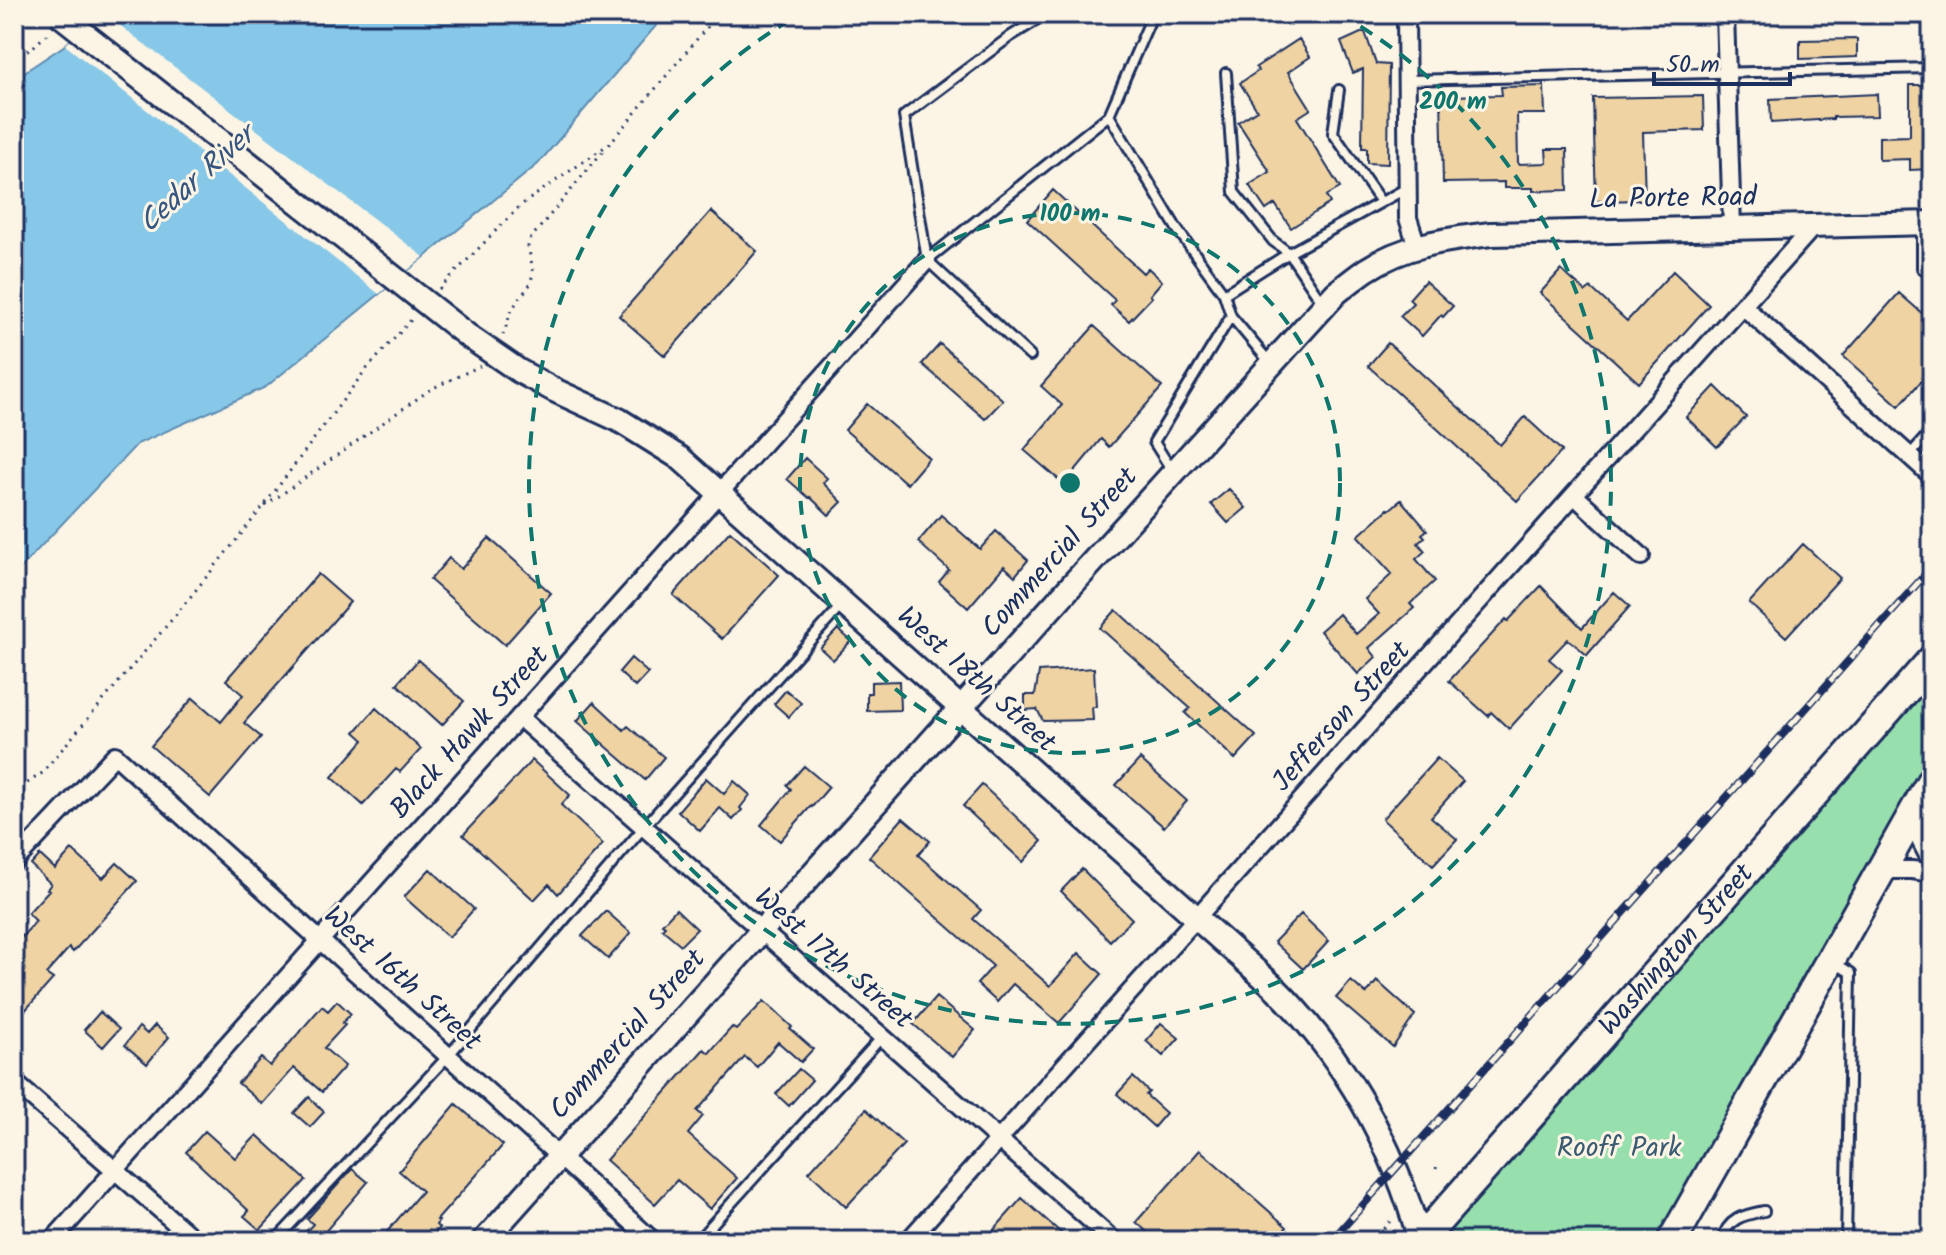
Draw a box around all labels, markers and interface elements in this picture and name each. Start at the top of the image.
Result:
scale bar [1654,36,1790,86]
text: 50 m [1666,46,1720,85]
text: 200 m [1419,83,1487,122]
water label: Cedar River [128,110,271,246]
street label: La Porte Road [1589,175,1758,223]
text: 100 m [1040,195,1100,234]
street label: Commercial Street [971,456,1150,649]
centre of rings [1056,469,1084,497]
street label: West 18th Street [886,596,1067,765]
street label: Jefferson Street [1262,630,1423,803]
street label: Black Hawk Street [379,635,561,830]
street label: Washington Street [1588,852,1766,1046]
street label: West 17th Street [743,877,923,1042]
street label: West 16th Street [312,895,493,1064]
street label: Commercial Street [539,938,718,1131]
park label: Rooff Park [1557,1126,1682,1171]

